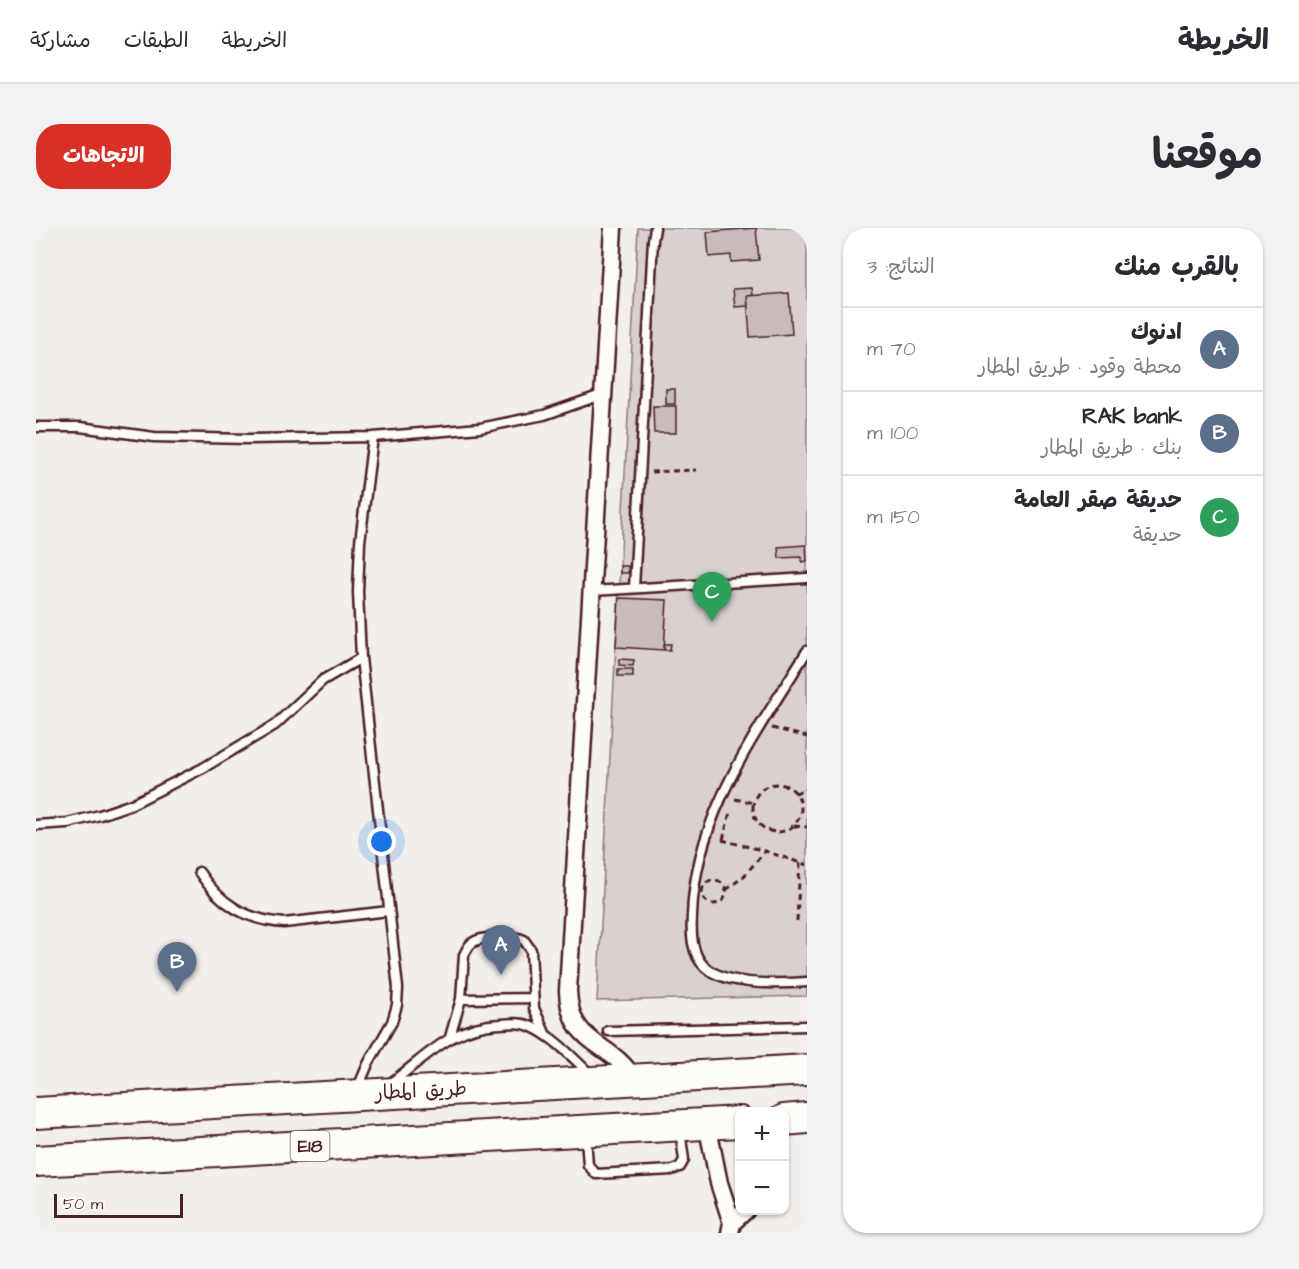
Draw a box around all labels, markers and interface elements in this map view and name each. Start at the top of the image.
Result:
text: الخريطة [1178,21,1269,60]
text: مشاركة [30,26,91,55]
text: الطبقات [124,26,189,55]
text: الخريطة [222,26,287,55]
button: الاتجاهات [36,124,171,189]
text: موقعنا [1152,127,1263,185]
text: بالقرب منك [1115,249,1239,285]
text: النتائج: 3 [867,253,935,281]
text: ادنوك [1131,317,1182,348]
text: 70 m [867,335,916,363]
text: A [1213,335,1226,363]
text: محطة وقود · طريق المطار [979,353,1182,381]
text: RAK bank [1082,401,1182,432]
text: 100 m [867,419,918,447]
text: B [1212,419,1227,447]
text: بنك · طريق المطار [1042,434,1182,462]
text: حديقة صقر العامة [1014,485,1182,516]
text: 150 m [867,503,920,531]
text: C [1212,503,1227,531]
text: حديقة [1133,521,1182,549]
pin: C [692,572,732,622]
your location [367,827,396,856]
pin: A [482,926,520,975]
pin: B [158,942,196,992]
street label: طريق المطار [372,1075,468,1107]
map controls [735,1107,789,1215]
button: + [735,1107,789,1161]
road number: E18 [290,1131,330,1161]
button: − [735,1161,789,1215]
scale bar [54,1191,183,1218]
text: 50 m [63,1193,103,1215]

